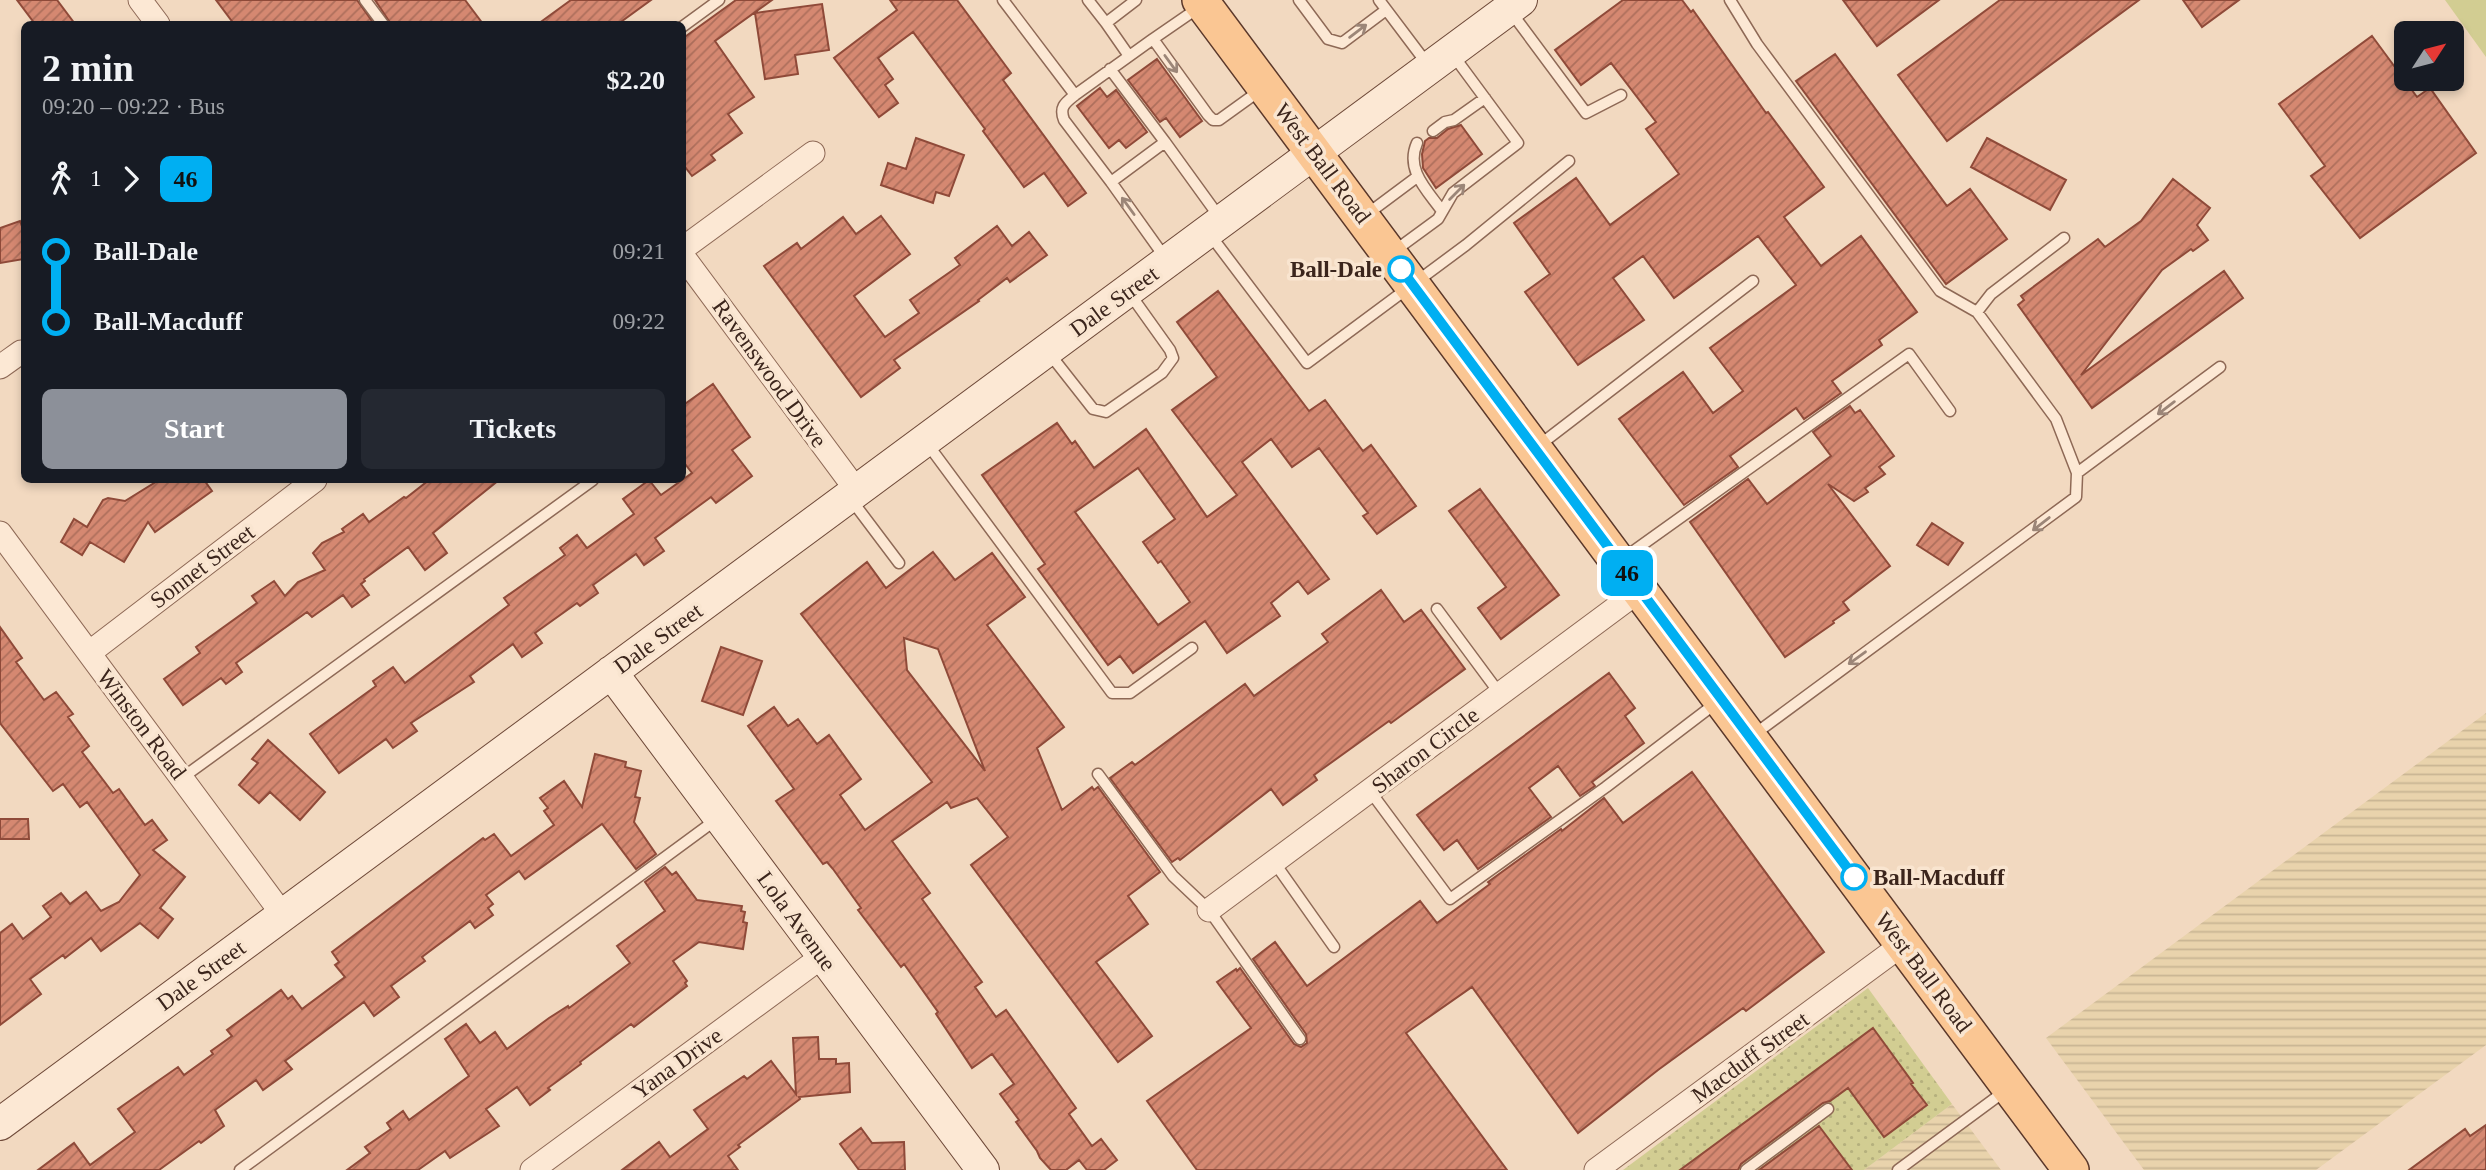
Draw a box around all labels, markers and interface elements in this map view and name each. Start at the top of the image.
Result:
north arrow [2394,21,2464,91]
map controls [2394,21,2464,91]
one-way arrow [1349,23,1367,38]
text: 2 min [42,47,134,89]
one-way arrow [1163,55,1178,74]
text: $2.20 [607,66,665,95]
text: 09:20 – 09:22 · Bus [42,94,225,119]
street label: West Ball Road [1269,98,1376,229]
icon: walk [42,160,80,198]
icon: forward [112,160,150,198]
text: 1 [90,166,102,191]
text: 46 [174,166,198,192]
one-way arrow [1448,183,1465,201]
one-way arrow [1121,197,1135,216]
text: Ball-Dale [94,237,198,266]
text: 09:21 [613,239,665,264]
marker: Ball-Dale [1388,256,1414,282]
place label: Ball-Dale [1290,257,1382,282]
street label: Dale Street [1065,261,1164,342]
street label: Ravenswood Drive [707,294,832,452]
text: Ball-Macduff [94,307,243,336]
text: 09:22 [613,309,665,334]
button: Start [42,389,347,469]
button: Tickets [361,389,665,469]
one-way arrow [2157,400,2176,415]
one-way arrow [2032,517,2051,532]
street label: Sonnet Street [146,519,260,613]
line badge: 46 [1596,550,1658,596]
text: 46 [1615,560,1639,586]
street label: Dale Street [609,598,708,679]
one-way arrow [1848,651,1867,666]
street label: Winston Road [92,664,191,785]
street label: Sharon Circle [1367,702,1484,799]
marker: Ball-Macduff [1841,864,1867,890]
place label: Ball-Macduff [1873,865,2005,890]
street label: Lola Avenue [752,867,841,976]
street label: West Ball Road [1870,907,1977,1038]
street label: Dale Street [152,935,251,1016]
street label: Macduff Street [1687,1006,1814,1108]
street label: Yana Drive [628,1023,727,1104]

